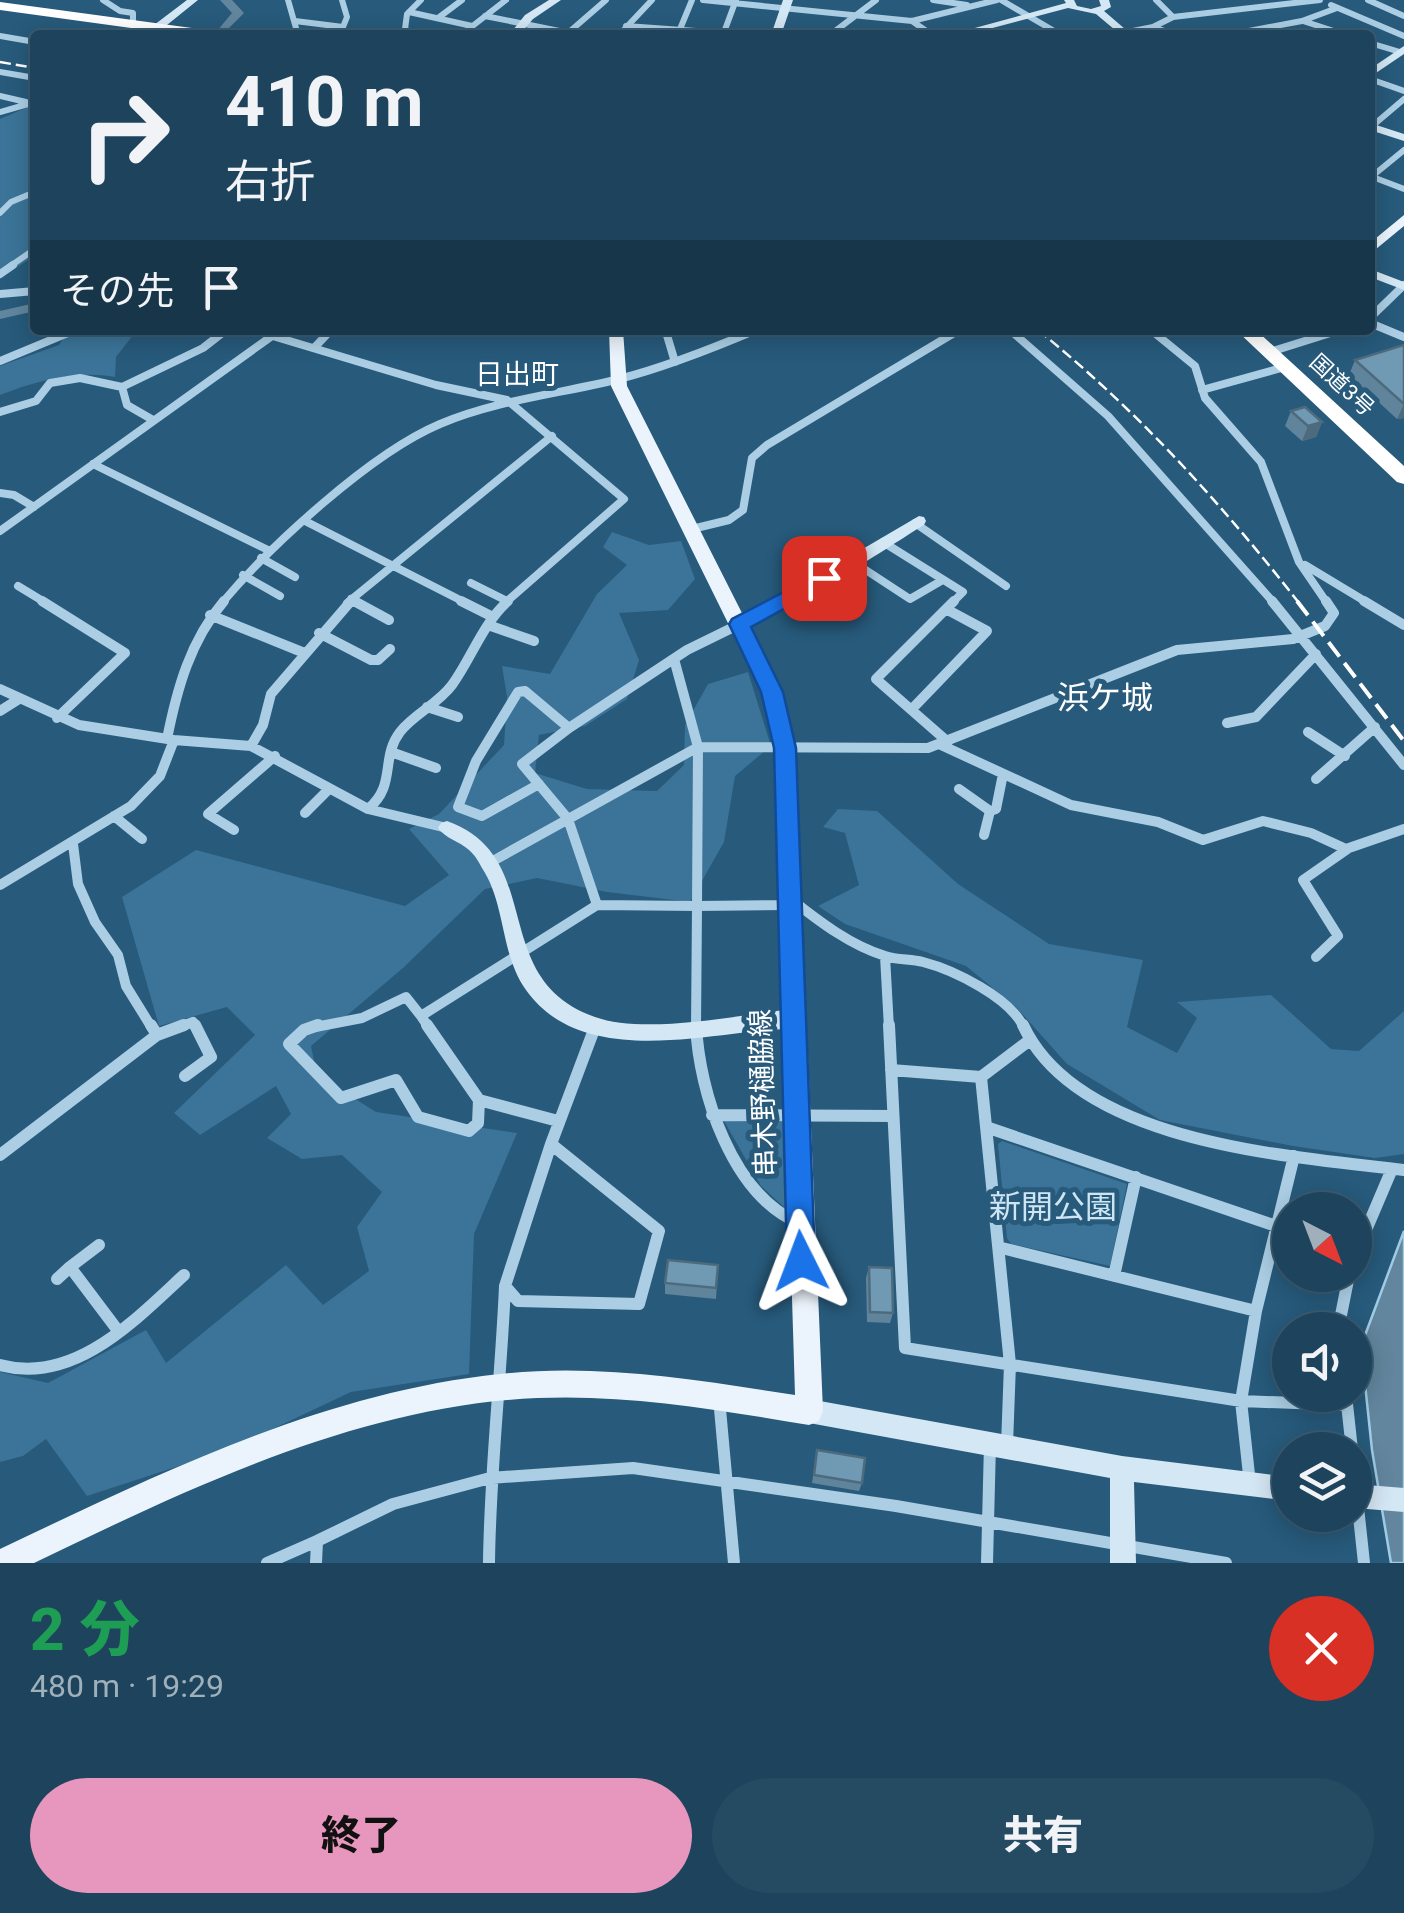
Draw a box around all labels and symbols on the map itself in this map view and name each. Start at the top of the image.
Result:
street label: 国道3号 [1305,349,1379,421]
district label: 日出町 [475,358,559,391]
pin [782,536,867,621]
district label: 浜ケ城 [1057,679,1153,717]
street label: 串木野樋脇線 [744,1008,782,1178]
park label: 新開公園 [989,1188,1117,1226]
north arrow [1272,1192,1372,1292]
position arrow [749,1209,853,1313]

